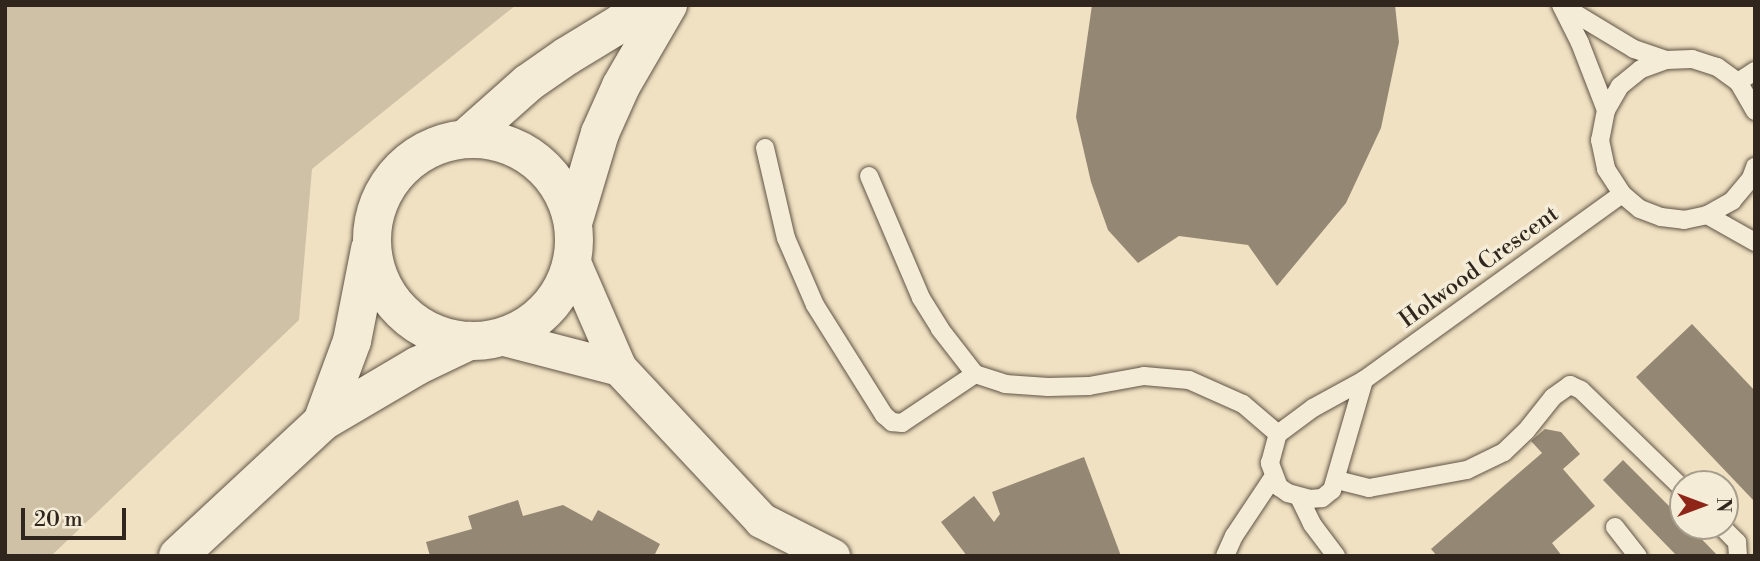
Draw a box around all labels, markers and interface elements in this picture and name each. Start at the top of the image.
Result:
street label: Holwood Crescent [1394,200,1564,334]
north arrow [1669,470,1739,540]
scale bar [24,494,130,538]
text: N [1711,497,1735,513]
text: 20 m [34,507,83,533]

